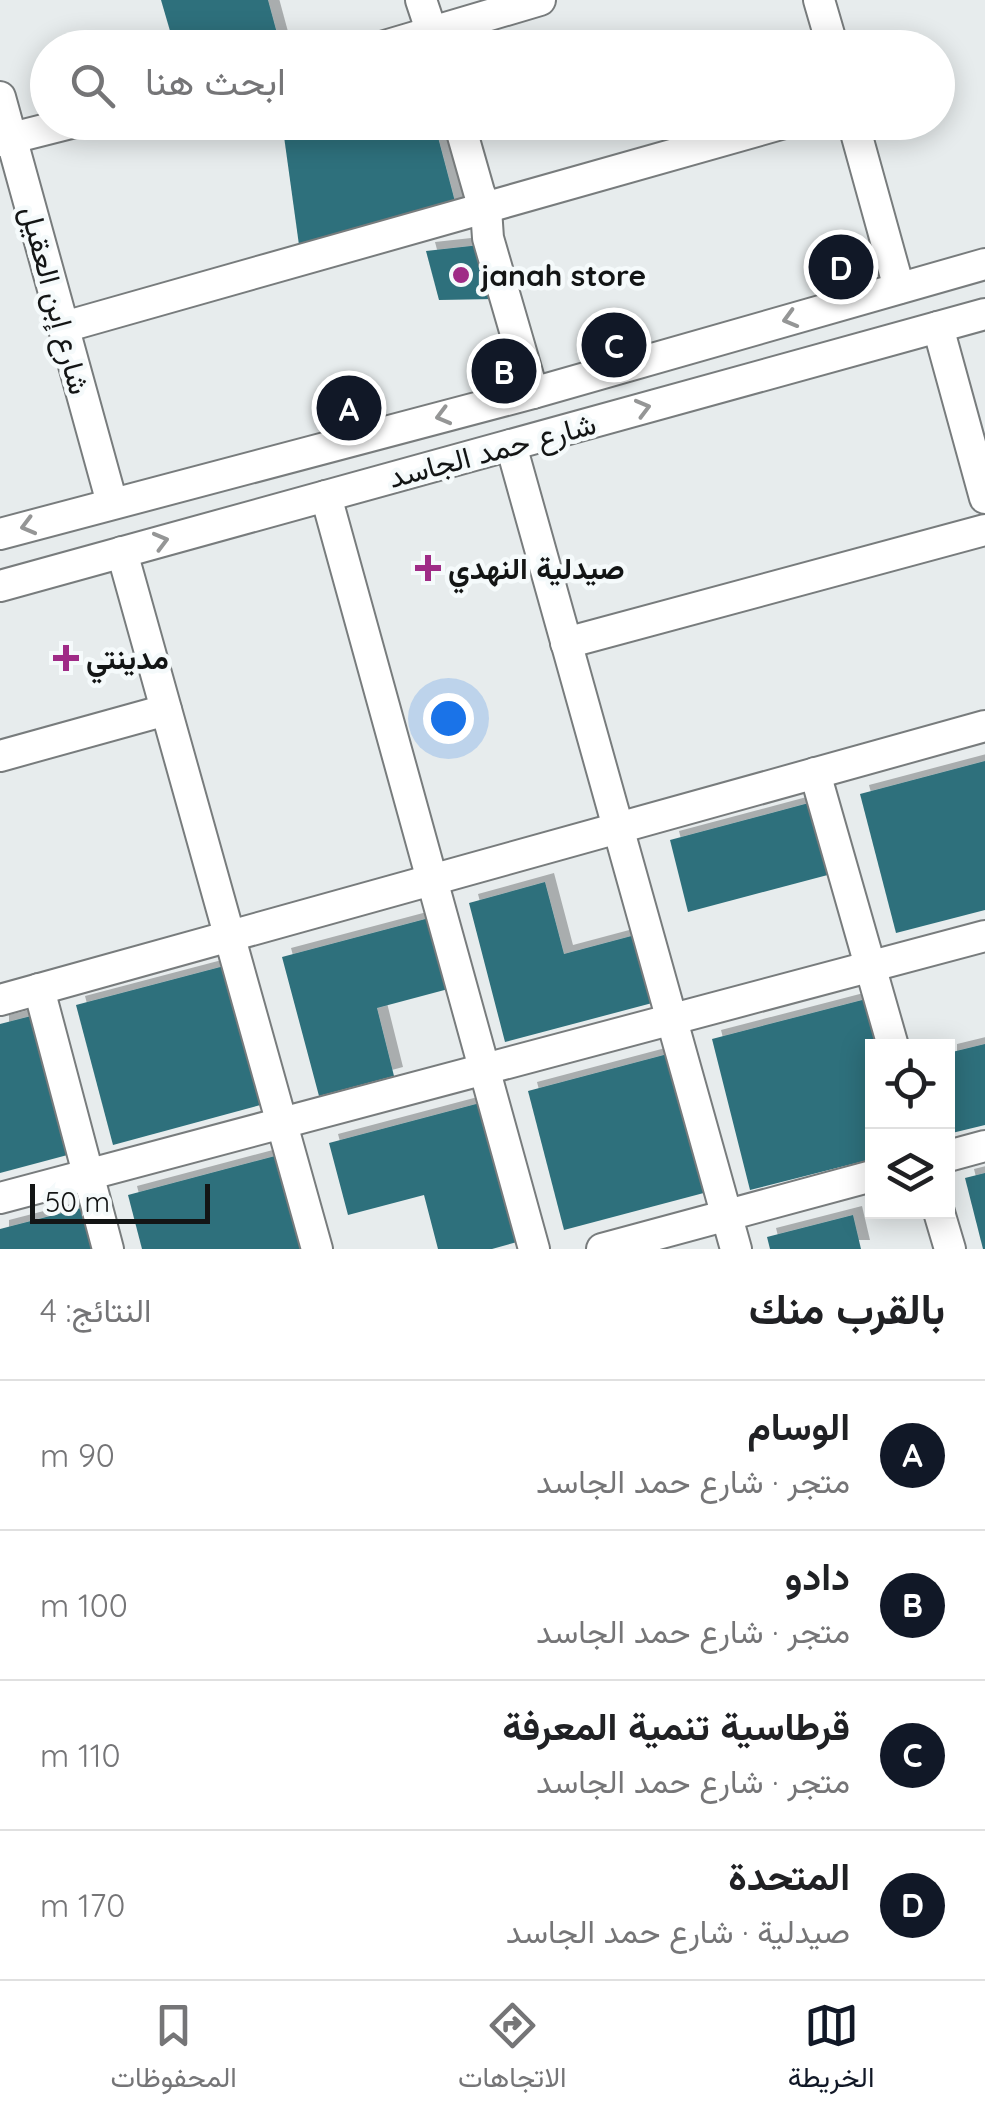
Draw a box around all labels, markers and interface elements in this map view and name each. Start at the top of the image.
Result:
search box [30,30,955,140]
text: ابحث هنا [145,57,286,105]
icon: search [65,58,120,113]
street label: شارع إبن العقيل [11,201,99,399]
pin: D [808,230,874,304]
place label: janah store [480,256,646,294]
marker: janah store [450,264,472,286]
one-way arrow [782,307,799,328]
pin: C [582,308,646,382]
pin: B [472,334,536,408]
pin: A [316,370,382,446]
one-way arrow [634,399,652,420]
street label: شارع حمد الجاسد [384,404,601,498]
one-way arrow [435,405,453,426]
one-way arrow [20,515,37,536]
one-way arrow [152,532,170,553]
place label: صيدلية النهدي [448,549,625,594]
marker: صيدلية النهدي [417,557,439,579]
place label: مدينتي [86,639,169,684]
marker: مدينتي [55,647,77,669]
your location [423,693,474,744]
map controls [865,1039,955,1219]
button: locate [865,1039,955,1129]
button: layers [865,1129,955,1219]
scale bar [30,1179,210,1224]
text: 50 m [45,1184,110,1219]
text: بالقرب منك [749,1282,945,1335]
text: النتائج: 4 [40,1290,151,1330]
text: الوسام [747,1402,850,1450]
text: 90 m [40,1435,115,1475]
text: A [902,1435,923,1475]
text: متجر · شارع حمد الجاسد [536,1461,850,1501]
text: دادو [785,1552,850,1600]
text: 100 m [40,1585,128,1625]
text: B [902,1585,923,1625]
text: متجر · شارع حمد الجاسد [536,1611,850,1651]
text: قرطاسية تنمية المعرفة [502,1702,850,1750]
text: 110 m [40,1735,121,1775]
text: C [902,1735,923,1775]
text: متجر · شارع حمد الجاسد [536,1761,850,1801]
text: المتحدة [728,1852,850,1900]
text: 170 m [40,1885,125,1925]
text: D [901,1885,924,1925]
text: صيدلية · شارع حمد الجاسد [506,1911,850,1951]
tab: المحفوظات [111,1998,237,2102]
tab: الاتجاهات [458,1998,567,2102]
tab: الخريطة [788,1998,874,2102]

